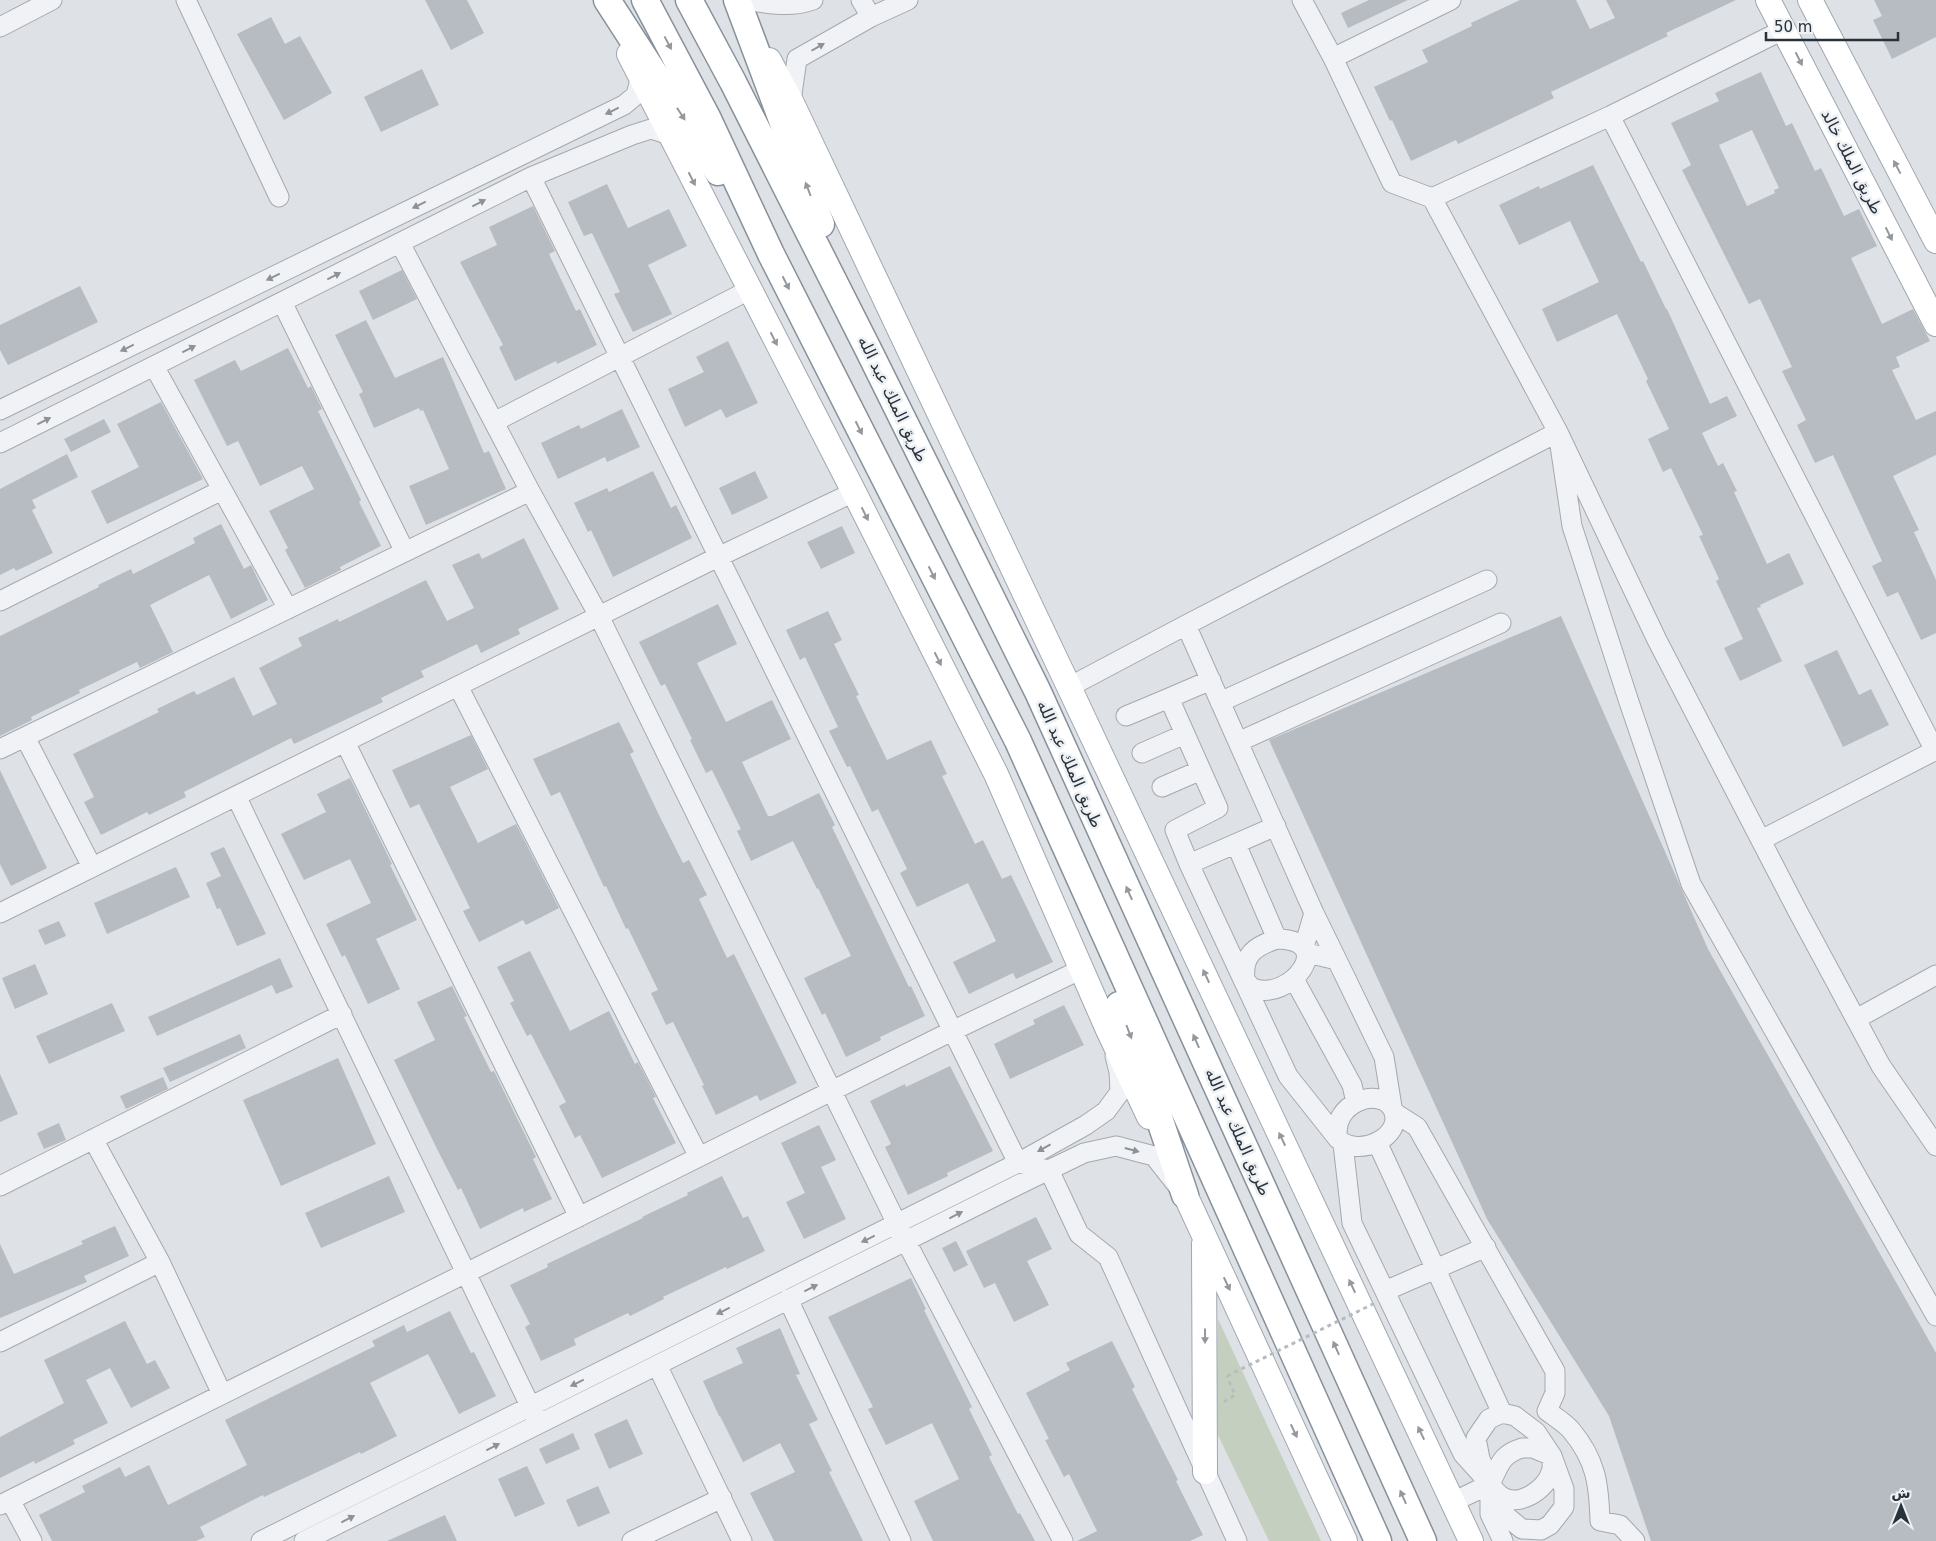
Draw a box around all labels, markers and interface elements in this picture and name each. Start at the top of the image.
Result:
scale bar [1766,10,1898,42]
text: 50 m [1774,18,1812,36]
one-way arrow [664,36,672,50]
one-way arrow [810,43,825,51]
one-way arrow [1795,52,1803,66]
street label: طريق الملك خالد [1817,106,1887,218]
one-way arrow [605,107,619,115]
one-way arrow [676,108,685,121]
one-way arrow [1893,159,1901,174]
one-way arrow [688,172,696,186]
one-way arrow [804,181,812,196]
one-way arrow [472,199,487,207]
one-way arrow [411,201,426,210]
one-way arrow [1885,227,1893,241]
one-way arrow [327,272,341,280]
one-way arrow [265,273,280,281]
one-way arrow [782,276,790,290]
one-way arrow [770,332,778,346]
street label: طريق الملك عبد الله [853,333,932,466]
one-way arrow [119,344,134,352]
one-way arrow [182,345,196,353]
one-way arrow [36,417,51,425]
one-way arrow [855,421,863,435]
one-way arrow [861,507,869,521]
one-way arrow [928,566,936,580]
one-way arrow [934,652,942,667]
street label: طريق الملك عبد الله [1032,697,1107,831]
one-way arrow [1125,886,1133,900]
one-way arrow [1201,969,1209,983]
one-way arrow [1126,1024,1133,1039]
one-way arrow [1192,1034,1200,1048]
street label: طريق الملك عبد الله [1200,1065,1275,1199]
one-way arrow [1278,1132,1286,1146]
one-way arrow [1036,1144,1051,1152]
one-way arrow [1124,1146,1139,1154]
one-way arrow [949,1211,963,1219]
one-way arrow [861,1235,875,1243]
one-way arrow [1222,1276,1231,1291]
one-way arrow [1347,1279,1355,1293]
one-way arrow [803,1284,818,1292]
one-way arrow [716,1307,730,1315]
one-way arrow [1201,1328,1209,1344]
one-way arrow [1332,1341,1340,1355]
one-way arrow [570,1380,584,1388]
one-way arrow [1291,1424,1299,1438]
one-way arrow [1417,1426,1425,1440]
one-way arrow [486,1443,500,1451]
north arrow [1876,1481,1926,1531]
text: ش [1891,1485,1911,1501]
one-way arrow [1398,1490,1406,1504]
one-way arrow [340,1515,355,1523]

